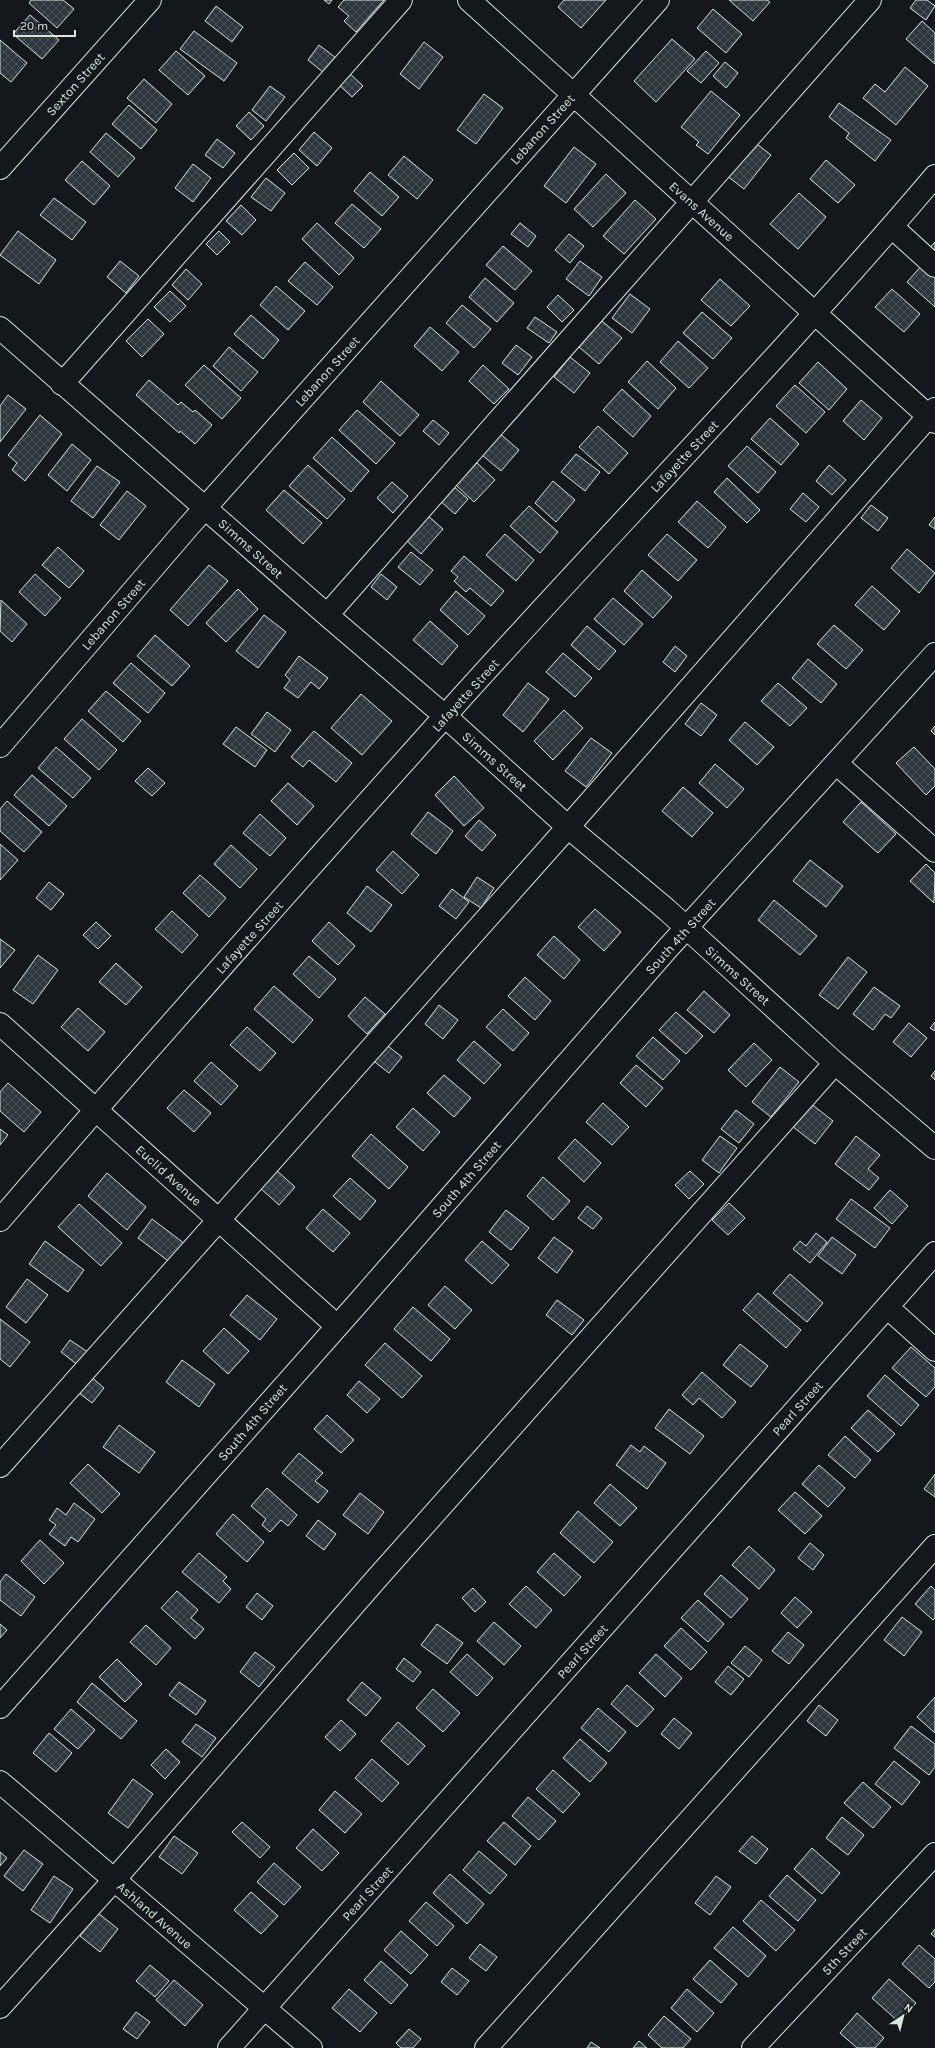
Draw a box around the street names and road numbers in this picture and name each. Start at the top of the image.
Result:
street label: Sexton Street [43,50,108,119]
street label: Lebanon Street [507,91,578,167]
street label: Evans Avenue [666,179,737,244]
street label: Lebanon Street [292,333,363,409]
street label: Lafayette Street [647,417,722,495]
street label: Simms Street [215,515,286,581]
street label: Lebanon Street [78,576,148,653]
street label: Lafayette Street [429,656,502,735]
street label: Simms Street [459,728,530,794]
street label: South 4th Street [642,895,719,978]
street label: Lafayette Street [213,898,286,977]
street label: Simms Street [702,942,773,1008]
street label: South 4th Street [429,1138,504,1221]
street label: Euclid Avenue [133,1142,205,1209]
street label: Pearl Street [769,1378,826,1439]
street label: South 4th Street [215,1381,290,1464]
street label: Pearl Street [554,1621,611,1682]
street label: Pearl Street [339,1863,396,1924]
street label: Ashland Avenue [114,1879,195,1952]
street label: 5th Street [819,1925,870,1978]

